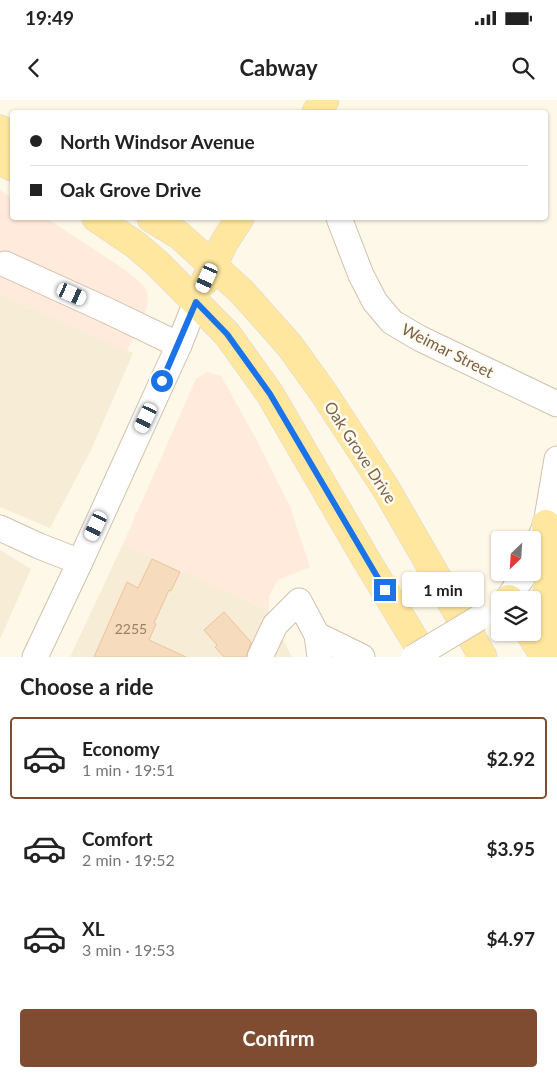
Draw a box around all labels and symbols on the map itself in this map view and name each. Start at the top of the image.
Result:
car [194,261,219,295]
car [55,281,88,307]
street label: Weimar Street [399,319,497,381]
route start [151,370,173,392]
street label: Oak Grove Drive [321,398,401,506]
car [132,401,159,435]
car [82,509,109,543]
north arrow [491,531,541,581]
callout: 1 min [402,572,485,608]
route end [374,579,396,601]
house number: 2255 [115,620,147,637]

